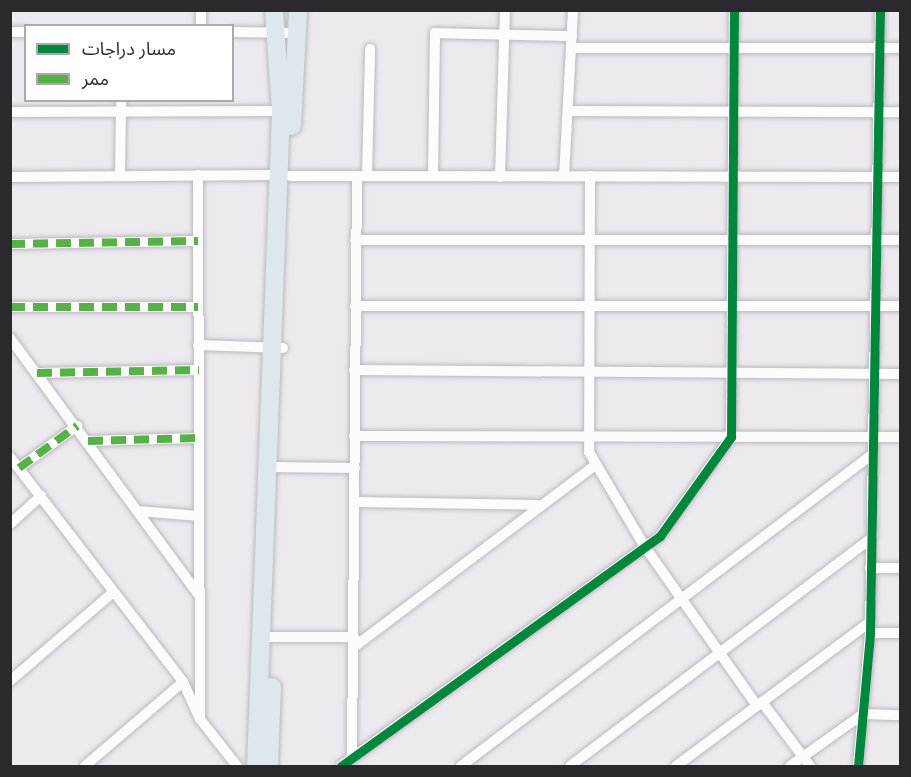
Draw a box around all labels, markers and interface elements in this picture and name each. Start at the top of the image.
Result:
legend [24,24,234,102]
text: مسار دراجات [82,38,176,59]
text: ممر [82,68,109,89]

